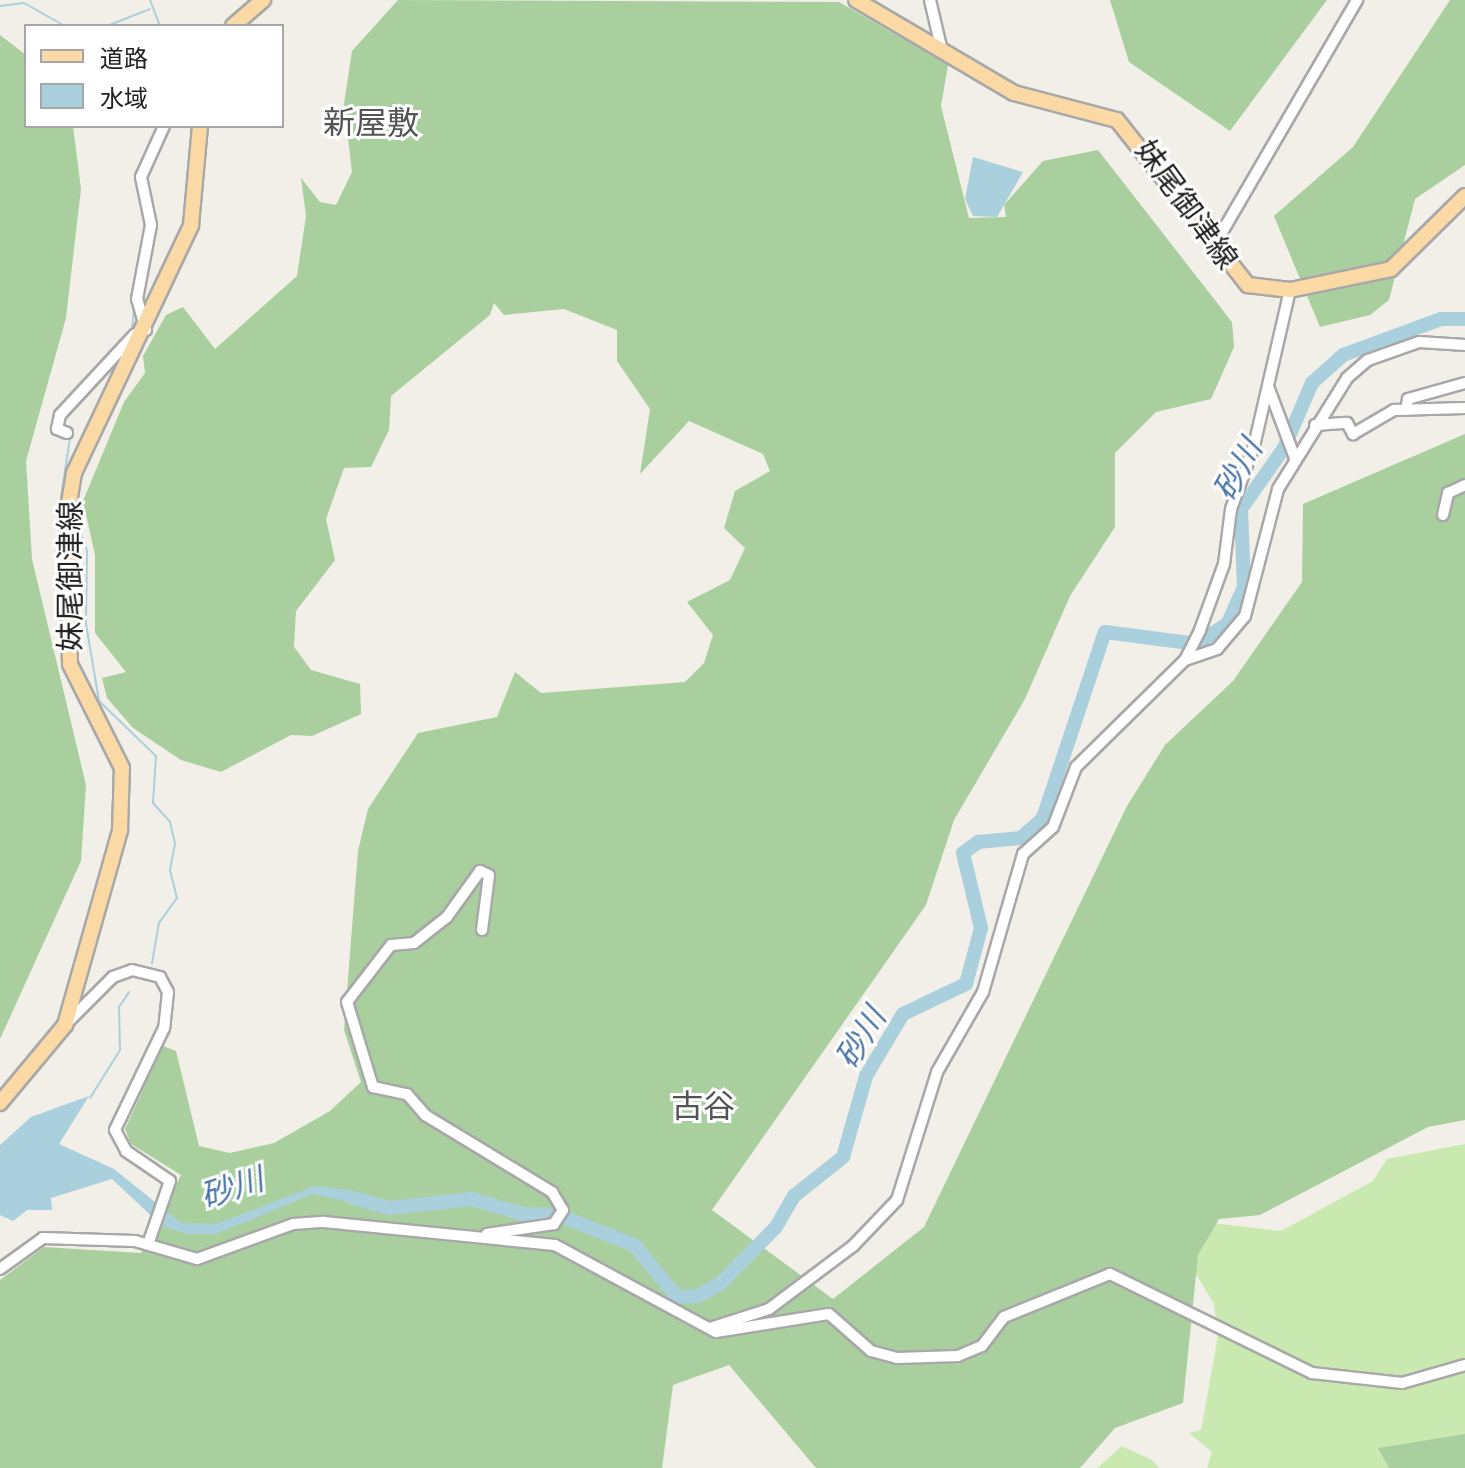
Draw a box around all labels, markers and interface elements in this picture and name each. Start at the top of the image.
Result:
legend [24,24,284,128]
text: 道路 [100,43,148,74]
text: 水域 [100,83,148,114]
district label: 新屋敷 [323,104,419,142]
street label: 妹尾御津線 [1127,134,1245,276]
water label: 砂川 [1206,433,1270,507]
street label: 妹尾御津線 [53,501,89,651]
water label: 砂川 [828,1001,894,1075]
district label: 古谷 [671,1087,735,1125]
water label: 砂川 [196,1160,268,1216]

